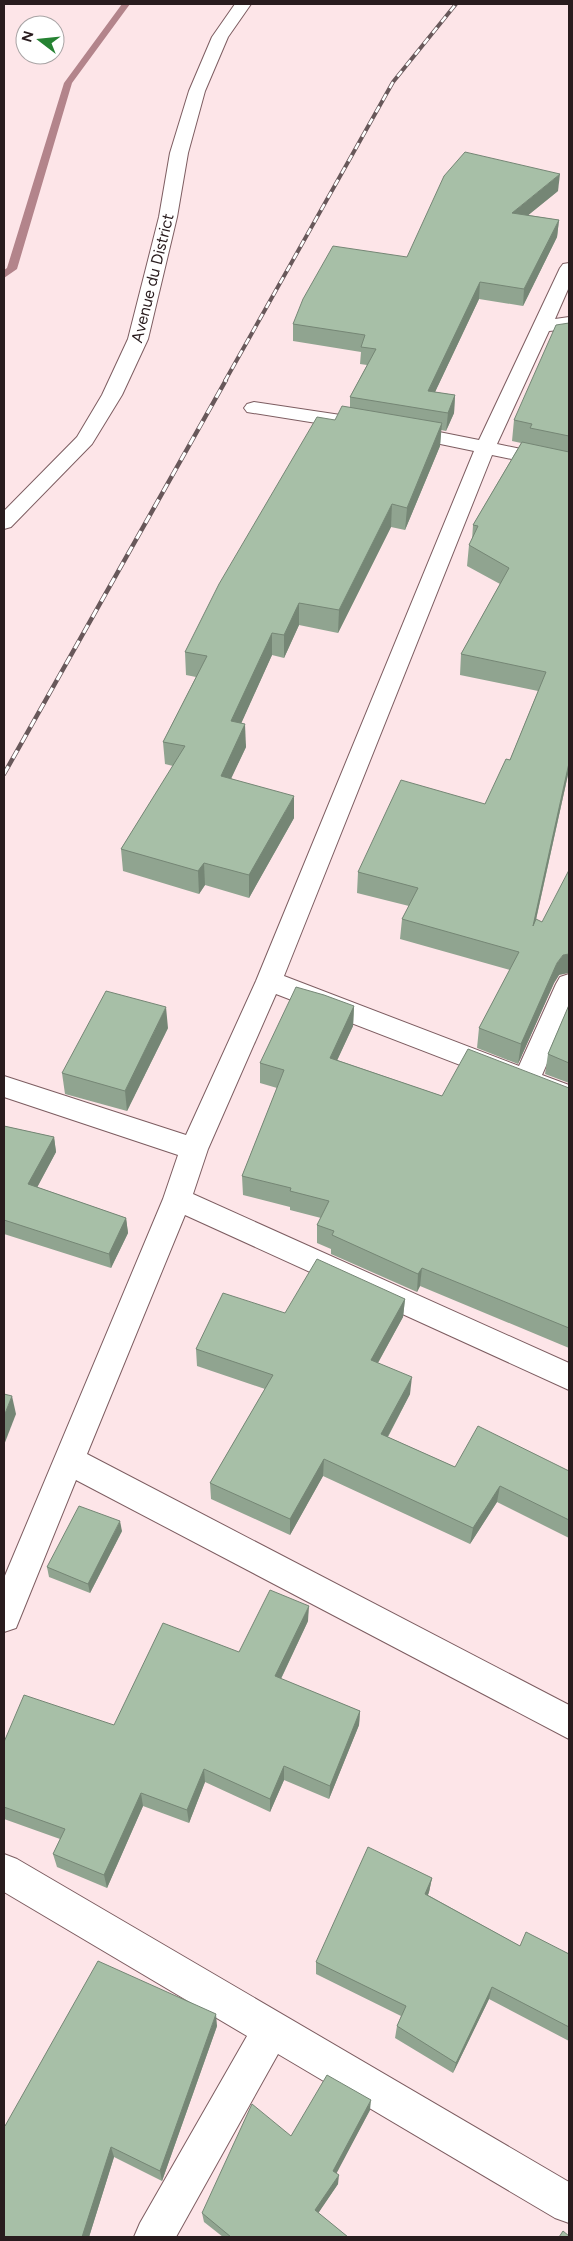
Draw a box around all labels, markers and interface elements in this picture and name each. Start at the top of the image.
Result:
north arrow [15,15,65,65]
text: N [18,29,38,44]
street label: Avenue du District [127,212,178,345]

